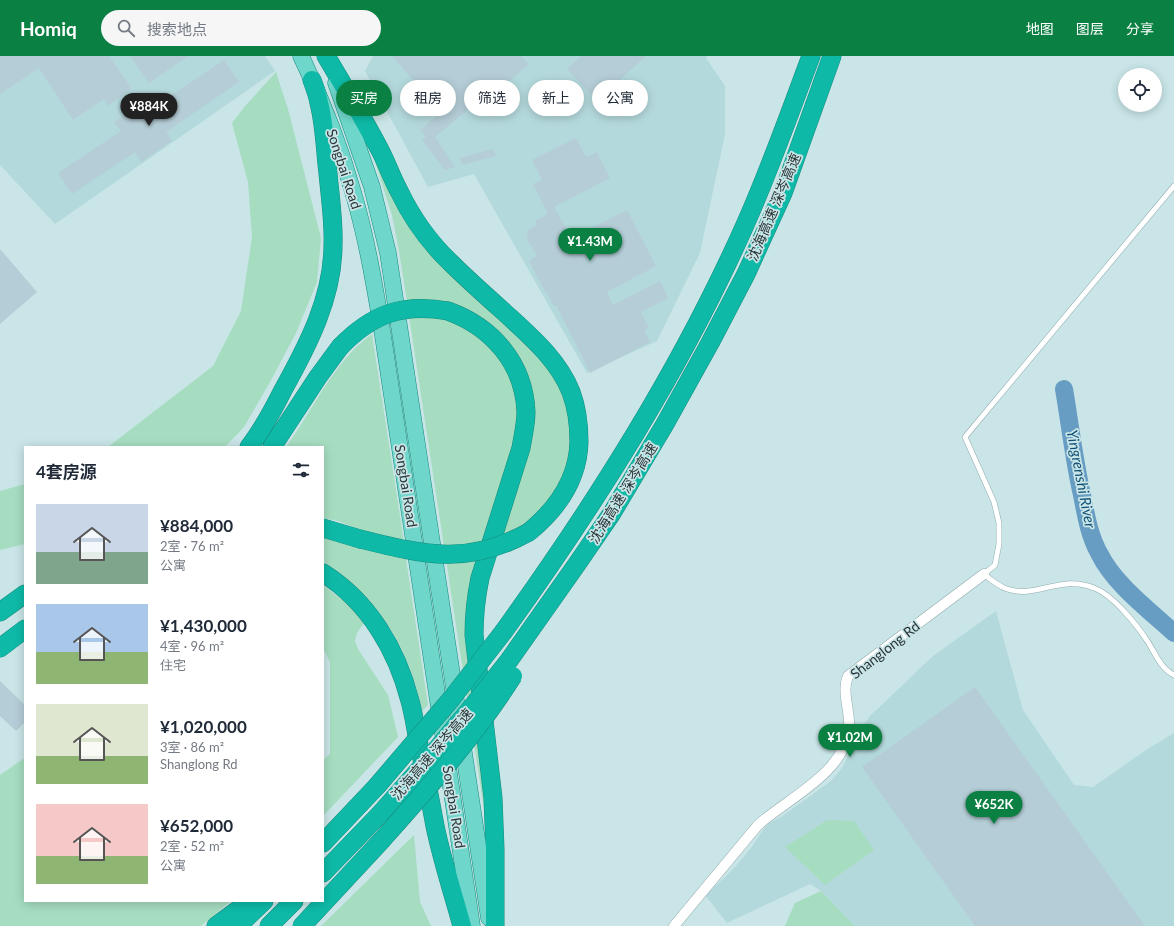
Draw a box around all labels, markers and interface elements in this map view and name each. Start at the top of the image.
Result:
search box [101,10,381,46]
text: Homiq [20,17,77,40]
icon: search [115,17,137,39]
text: 搜索地点 [147,20,207,38]
text: 地图 [1026,20,1054,37]
text: 图层 [1076,20,1104,37]
text: 分享 [1126,20,1154,37]
map controls [1118,68,1162,112]
button: locate [1118,68,1162,112]
chip: 买房 [336,80,392,116]
chip: 租房 [400,80,456,116]
chip: 筛选 [464,80,520,116]
chip: 新上 [528,80,584,116]
chip: 公寓 [592,80,648,116]
pin: ¥884K [121,93,177,127]
text: ¥884K [129,98,169,114]
street label: Songbai Road [324,127,365,211]
street label: 沈海高速 深岑高速 [743,150,804,263]
pin: ¥1.43M [557,228,623,262]
text: ¥1.43M [567,233,613,249]
water label: Yingrenshi River [1064,428,1100,530]
street label: 沈海高速 深岑高速 [585,439,660,546]
street label: Songbai Road [392,443,421,528]
icon: filters [290,459,312,481]
text: 4套房源 [36,461,97,482]
text: ¥884,000 [160,515,233,536]
icon: home [68,520,116,568]
text: 2室 · 76 m² [160,538,224,554]
text: 公寓 [160,557,186,573]
text: ¥1,430,000 [160,615,247,636]
street label: Shanglong Rd [847,617,923,682]
icon: home [68,620,116,668]
text: 4室 · 96 m² [160,638,224,654]
text: 住宅 [160,657,186,673]
street label: 沈海高速 深岑高速 [387,704,476,803]
text: ¥1,020,000 [160,716,247,737]
icon: home [68,720,116,768]
pin: ¥1.02M [817,724,883,758]
text: ¥1.02M [827,729,873,745]
text: 3室 · 86 m² [160,739,224,755]
text: Shanglong Rd [160,756,238,772]
street label: Songbai Road [440,764,469,849]
pin: ¥652K [966,791,1022,825]
text: ¥652K [974,796,1014,812]
text: ¥652,000 [160,815,233,836]
icon: home [68,820,116,868]
text: 2室 · 52 m² [160,838,224,854]
text: 公寓 [160,857,186,873]

